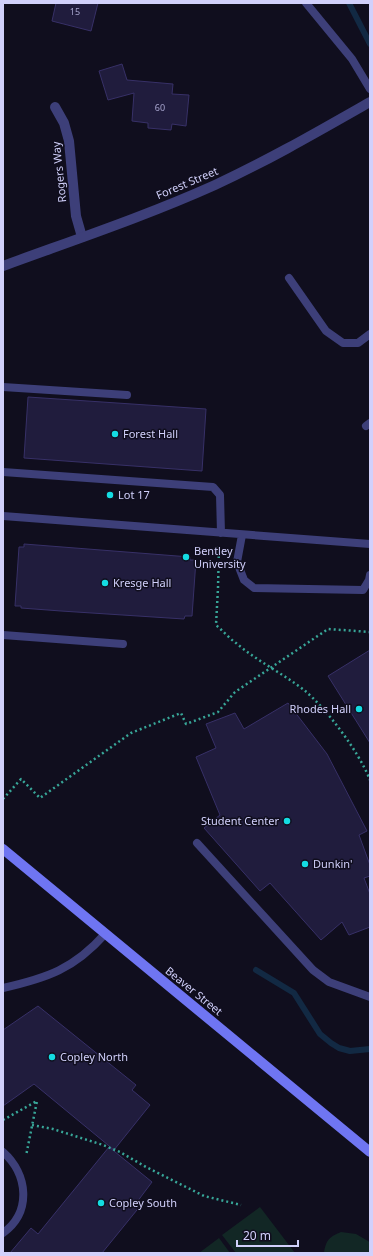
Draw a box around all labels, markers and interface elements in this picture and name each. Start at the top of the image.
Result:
house number: 15 [70,5,80,18]
house number: 60 [155,101,165,114]
street label: Rogers Way [48,141,69,203]
street label: Forest Street [154,163,220,202]
place label: Forest Hall [123,426,178,441]
marker: Forest Hall [110,429,120,439]
place label: Lot 17 [118,487,150,502]
marker: Lot 17 [105,490,115,500]
place label: Bentley University [194,543,246,571]
marker: Bentley University [181,552,191,562]
place label: Kresge Hall [113,575,171,590]
marker: Kresge Hall [100,578,110,588]
place label: Rhodes Hall [290,701,351,716]
marker: Rhodes Hall [354,704,364,714]
place label: Student Center [201,813,279,828]
marker: Student Center [282,816,292,826]
place label: Dunkin' [313,856,353,871]
marker: Dunkin' [300,859,310,869]
street label: Beaver Street [163,963,226,1018]
place label: Copley North [60,1049,128,1064]
marker: Copley North [47,1052,57,1062]
place label: Copley South [109,1195,177,1210]
marker: Copley South [96,1198,106,1208]
scale bar [237,1222,298,1248]
text: 20 m [243,1227,271,1244]

